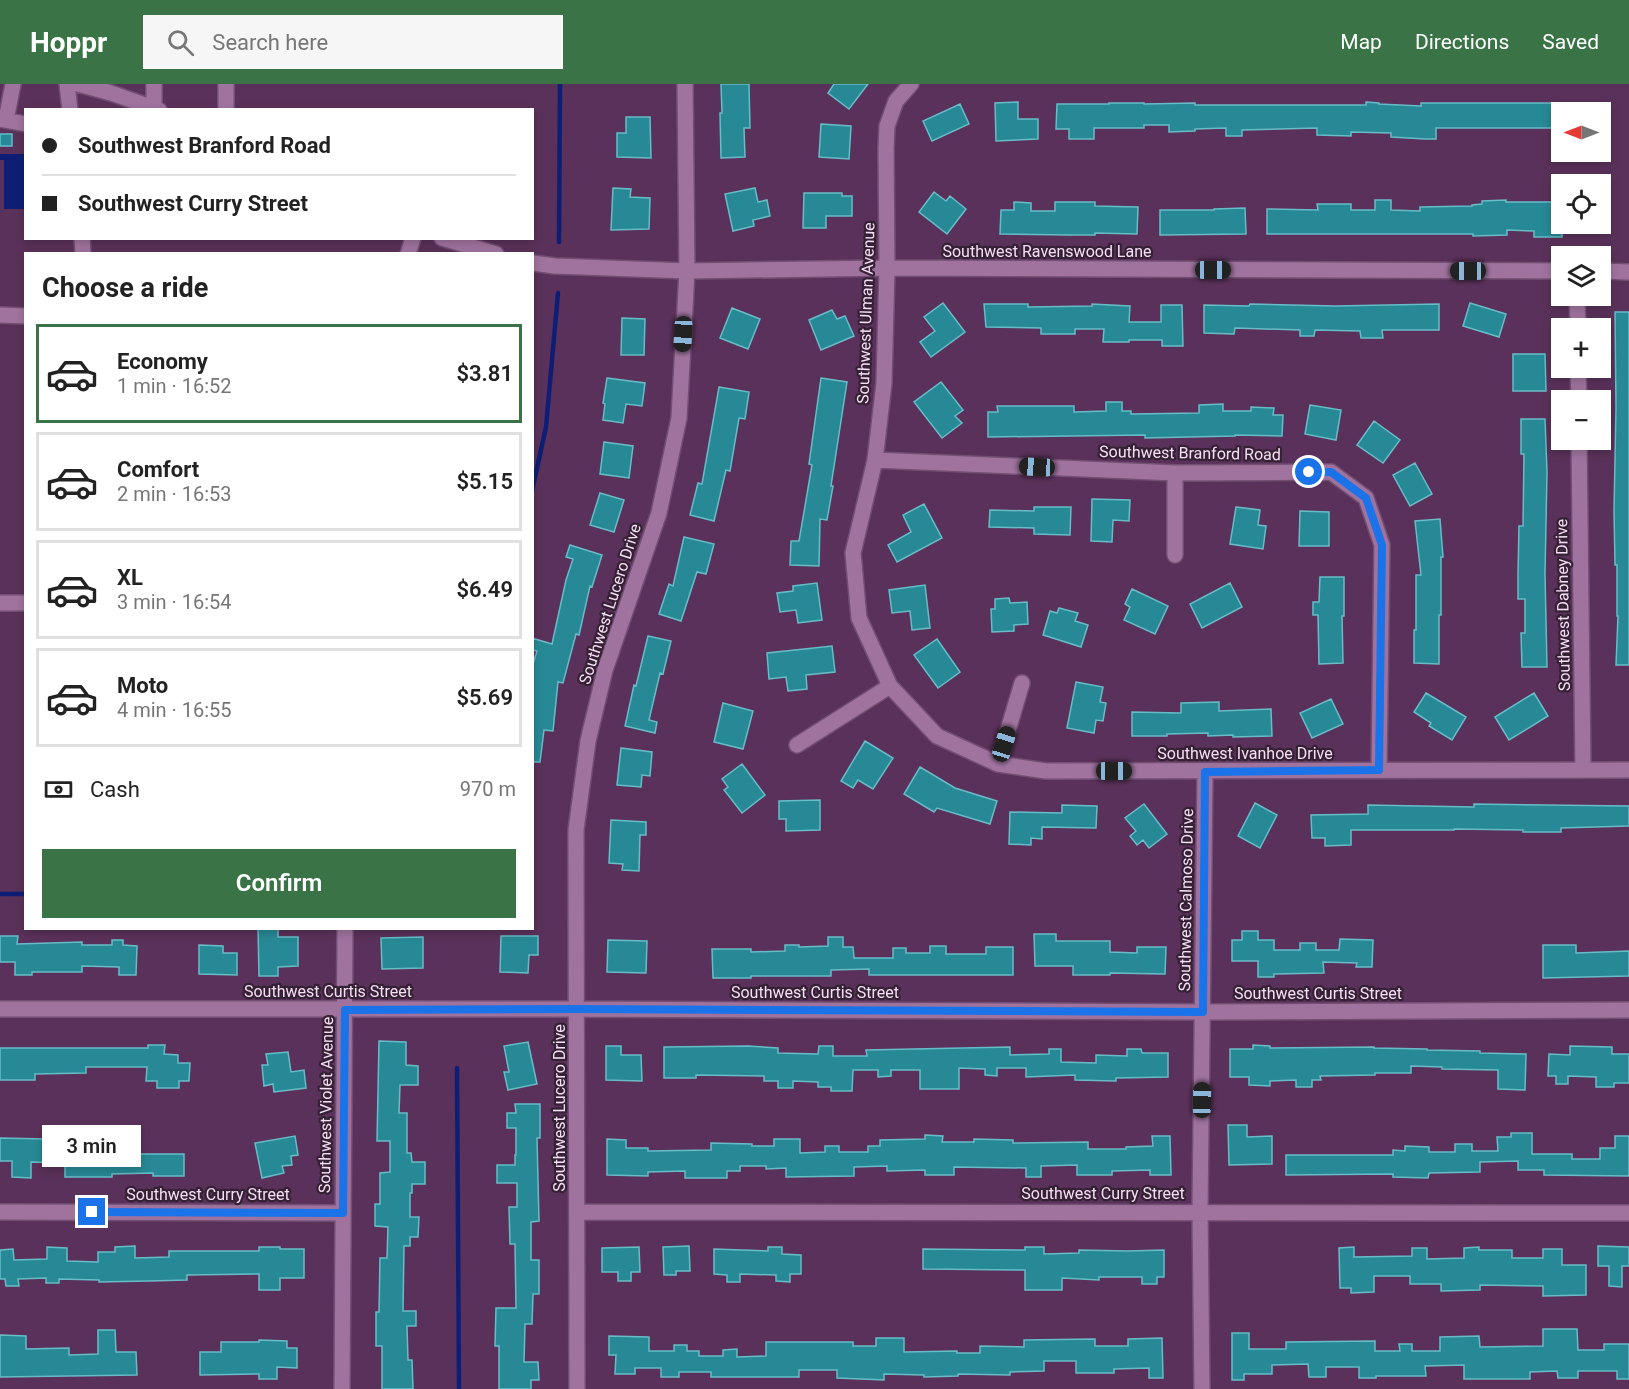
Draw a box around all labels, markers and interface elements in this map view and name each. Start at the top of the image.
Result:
search box [143,15,563,69]
text: Hoppr [30,26,107,59]
icon: search [164,26,197,59]
text: Search here [212,30,328,55]
text: Map [1340,30,1382,54]
text: Directions [1415,30,1509,54]
text: Saved [1542,30,1599,54]
north arrow [1551,102,1611,162]
map controls [1551,102,1611,450]
text: Southwest Branford Road [78,133,331,158]
button: locate [1551,174,1611,234]
text: Southwest Curry Street [78,191,308,216]
street label: Southwest Ulman Avenue [853,222,879,404]
street label: Southwest Ravenswood Lane [942,242,1152,261]
button: layers [1551,246,1611,306]
car [1195,261,1231,279]
car [1450,262,1486,280]
text: Choose a ride [42,272,208,304]
car [673,316,693,352]
button: + [1551,318,1611,378]
icon: car [45,347,99,401]
text: Economy [117,349,208,374]
text: $3.81 [456,361,513,386]
text: 1 min · 16:52 [117,374,232,398]
button: − [1551,390,1611,450]
street label: Southwest Branford Road [1099,442,1281,464]
icon: car [45,455,99,509]
text: Comfort [117,457,199,482]
car [1019,457,1055,477]
route start [1295,458,1322,485]
text: $5.15 [456,469,513,494]
text: 2 min · 16:53 [117,482,232,506]
street label: Southwest Dabney Drive [1552,519,1574,691]
street label: Southwest Lucero Drive [575,521,645,687]
icon: car [45,563,99,617]
text: XL [117,565,143,590]
text: $6.49 [456,577,513,602]
text: 3 min · 16:54 [117,590,232,614]
icon: car [45,671,99,725]
text: Moto [117,673,168,698]
text: $5.69 [456,685,513,710]
text: 4 min · 16:55 [117,698,232,722]
car [990,724,1018,764]
street label: Southwest Ivanhoe Drive [1157,744,1333,763]
car [1096,762,1132,780]
icon: cash [42,773,75,806]
text: Cash [90,777,140,802]
text: 970 m [460,777,516,801]
street label: Southwest Calmoso Drive [1175,808,1197,992]
button: Confirm [42,849,516,918]
street label: Southwest Curtis Street [244,982,412,1001]
street label: Southwest Curtis Street [731,983,899,1002]
street label: Southwest Curtis Street [1234,984,1402,1003]
street label: Southwest Violet Avenue [315,1017,337,1193]
street label: Southwest Lucero Drive [550,1024,569,1192]
car [1193,1082,1211,1118]
callout: 3 min [42,1125,142,1167]
text: 3 min [66,1134,117,1158]
street label: Southwest Curry Street [1021,1184,1185,1203]
street label: Southwest Curry Street [126,1185,290,1204]
route end [78,1198,105,1225]

